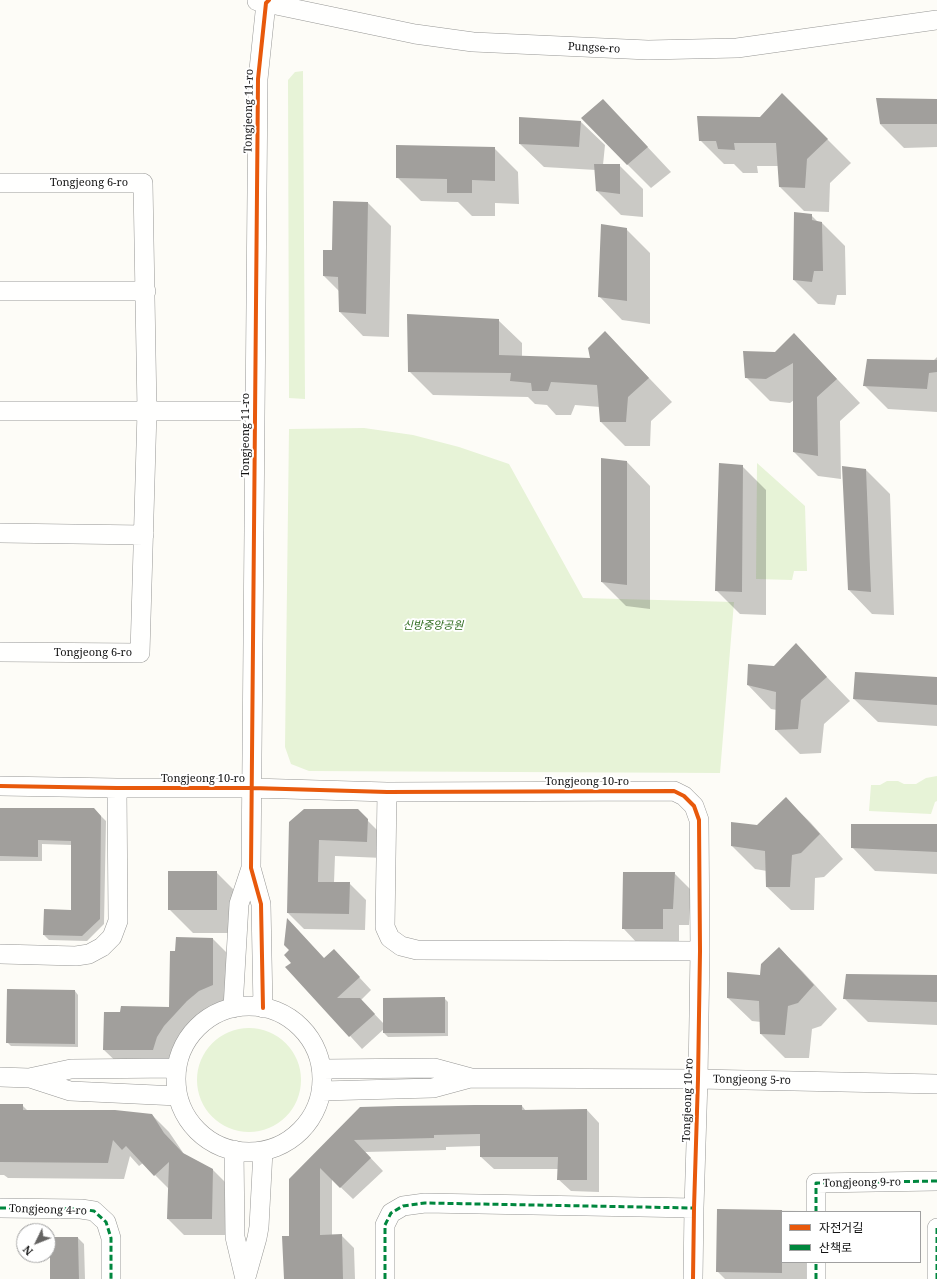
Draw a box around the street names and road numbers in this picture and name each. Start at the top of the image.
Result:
street label: Pungse-ro [567,40,621,56]
street label: Tongjeong 11-ro [242,69,256,153]
street label: Tongjeong 6-ro [50,176,128,190]
street label: Tongjeong 11-ro [239,393,253,477]
street label: Tongjeong 6-ro [54,646,132,660]
street label: Tongjeong 10-ro [161,772,245,786]
street label: Tongjeong 10-ro [545,775,629,789]
street label: Tongjeong 10-ro [680,1058,696,1142]
street label: Tongjeong 5-ro [713,1073,791,1087]
street label: Tongjeong 9-ro [823,1176,901,1190]
street label: Tongjeong 4-ro [9,1202,87,1218]

